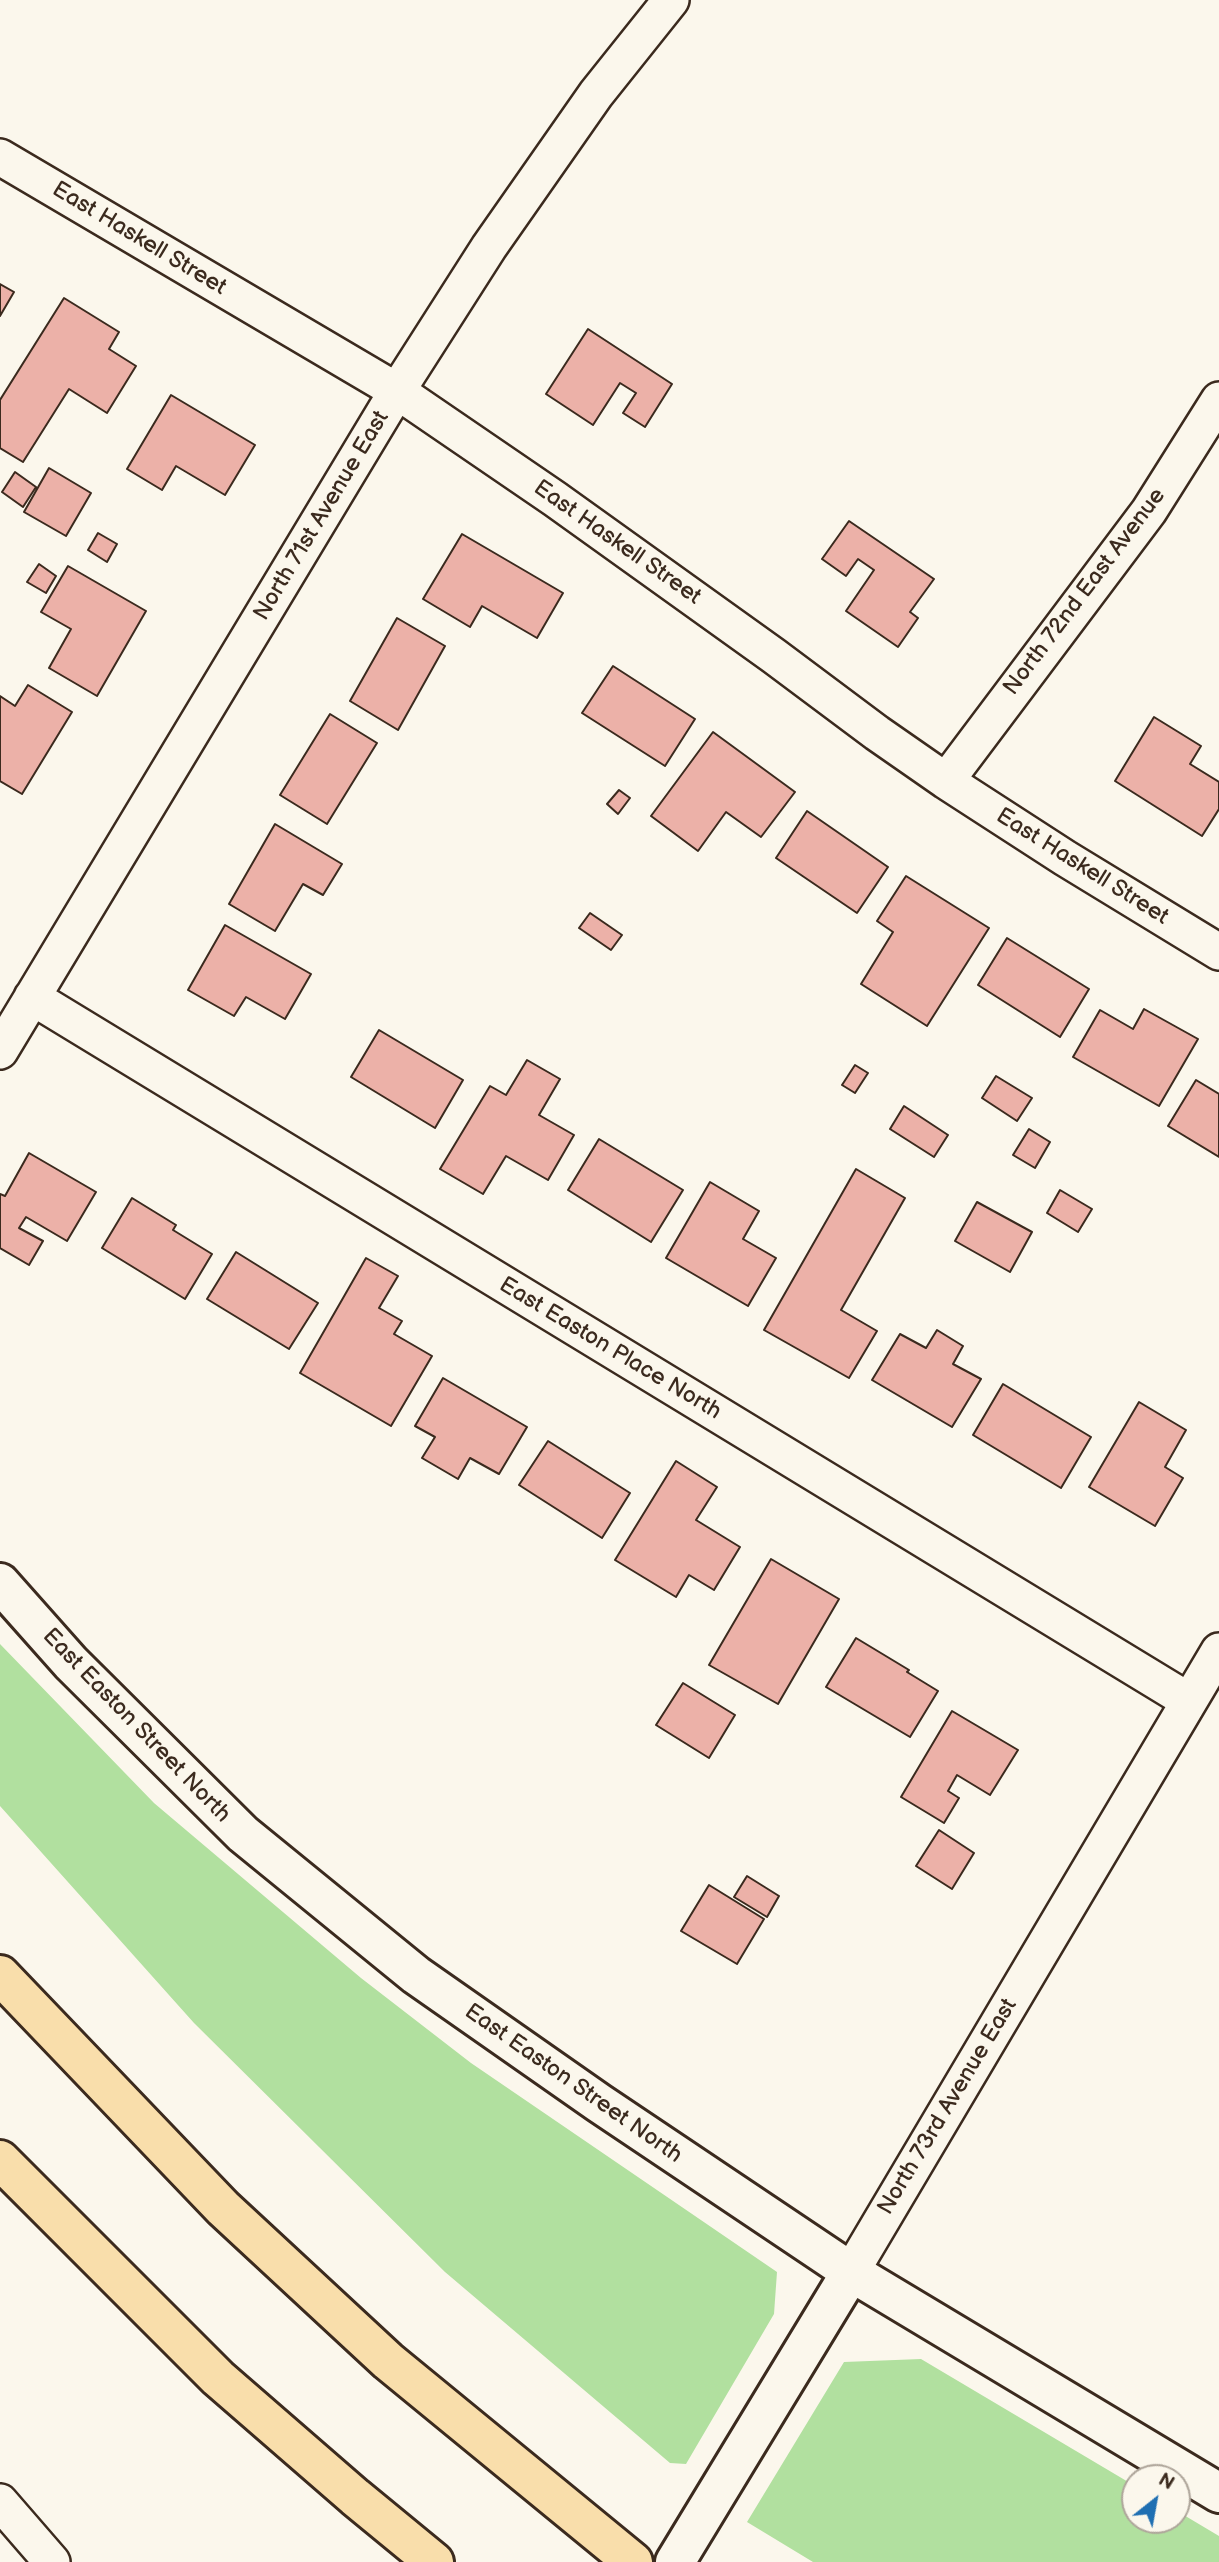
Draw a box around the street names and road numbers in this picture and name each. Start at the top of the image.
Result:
street label: East Haskell Street [47,176,231,302]
street label: North 71st Avenue East [248,406,396,626]
street label: East Haskell Street [528,475,706,611]
street label: North 72nd East Avenue [998,483,1172,701]
street label: East Haskell Street [991,803,1173,931]
street label: East Easton Place North [494,1272,726,1426]
street label: East Easton Street North [36,1623,236,1829]
street label: North 73rd Avenue East [872,1994,1024,2220]
street label: East Easton Street North [459,1998,687,2170]

